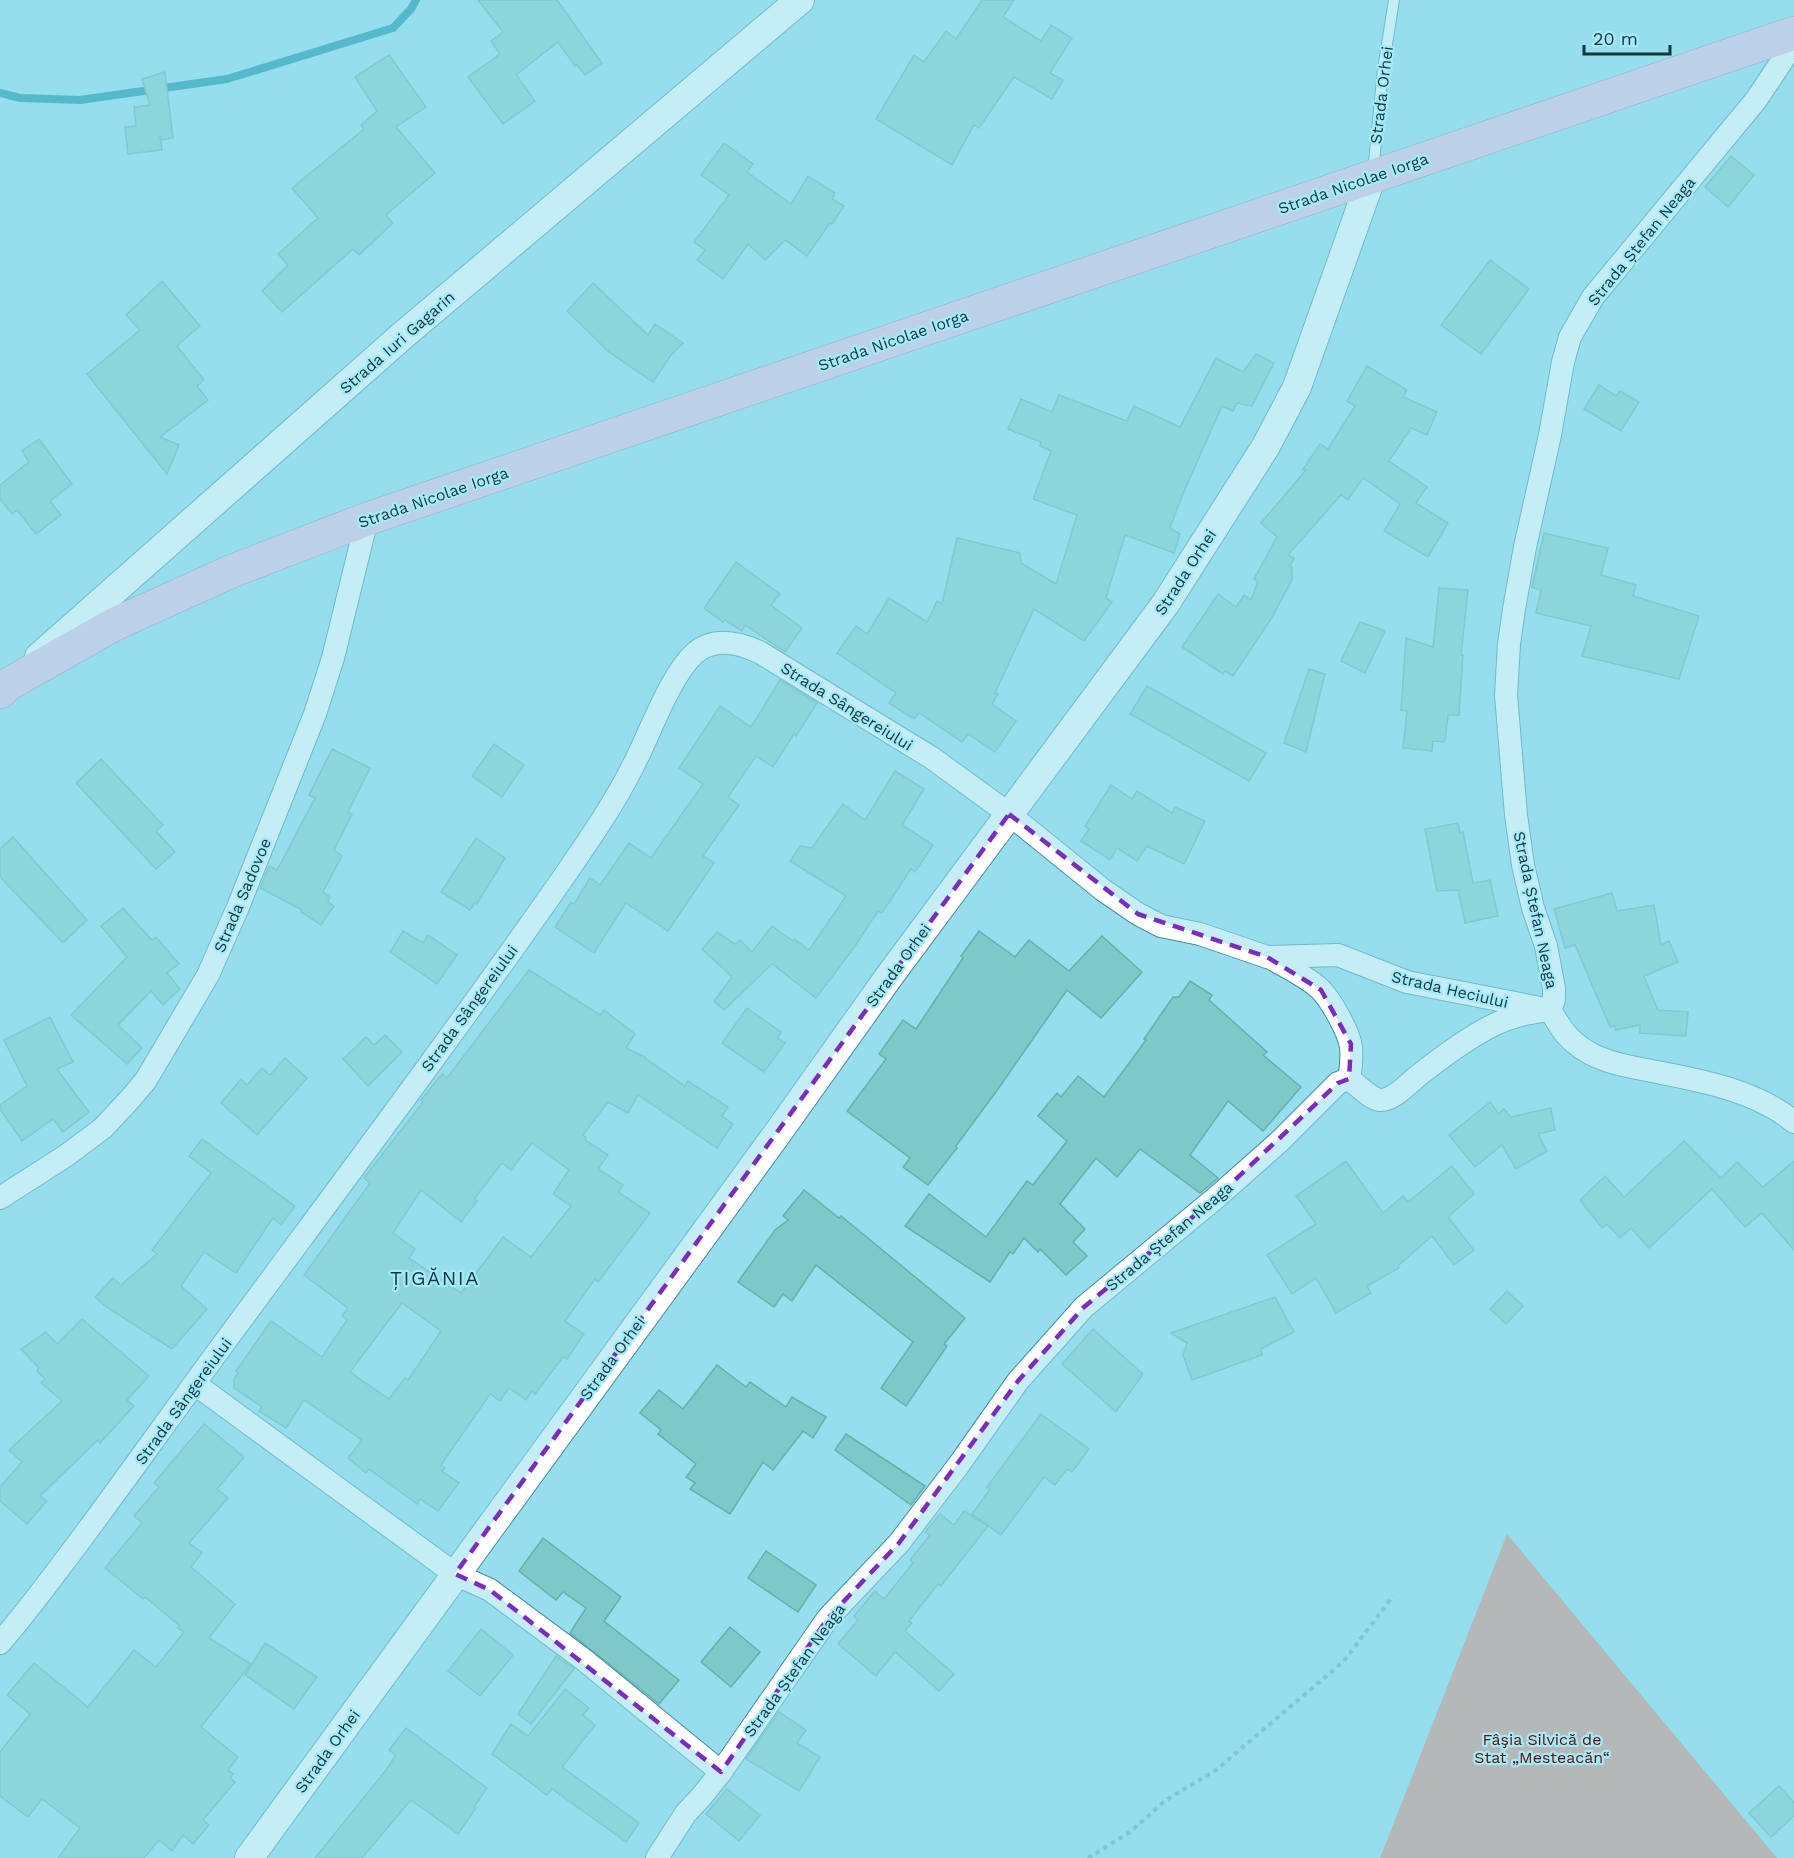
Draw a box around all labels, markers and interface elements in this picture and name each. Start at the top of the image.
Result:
scale bar [1584,18,1670,56]
text: 20 m [1593,28,1638,49]
street label: Strada Orhei [1366,45,1397,145]
street label: Strada Nicolae Iorga [1276,149,1431,218]
street label: Strada Ștefan Neaga [1584,173,1699,310]
street label: Strada Iuri Gagarin [336,287,459,397]
street label: Strada Nicolae Iorga [816,306,971,375]
street label: Strada Nicolae Iorga [356,463,511,532]
street label: Strada Orhei [1151,526,1220,619]
street label: Strada Sângereiului [777,658,916,755]
street label: Strada Ștefan Neaga [1510,830,1561,990]
street label: Strada Sadovoe [210,835,275,955]
street label: Strada Orhei [862,920,935,1011]
street label: Strada Sângereiului [417,941,522,1075]
street label: Strada Heciului [1390,967,1510,1012]
street label: Strada Ștefan Neaga [1102,1178,1237,1295]
district label: ȚIGĂNIA [390,1266,480,1290]
street label: Strada Orhei [576,1313,649,1404]
street label: Strada Sângereiului [131,1334,236,1468]
street label: Strada Ștefan Neaga [740,1600,849,1741]
street label: Strada Orhei [291,1706,364,1797]
park label: Fâşia Silvică de Stat „Mesteacăn“ [1474,1730,1610,1767]

